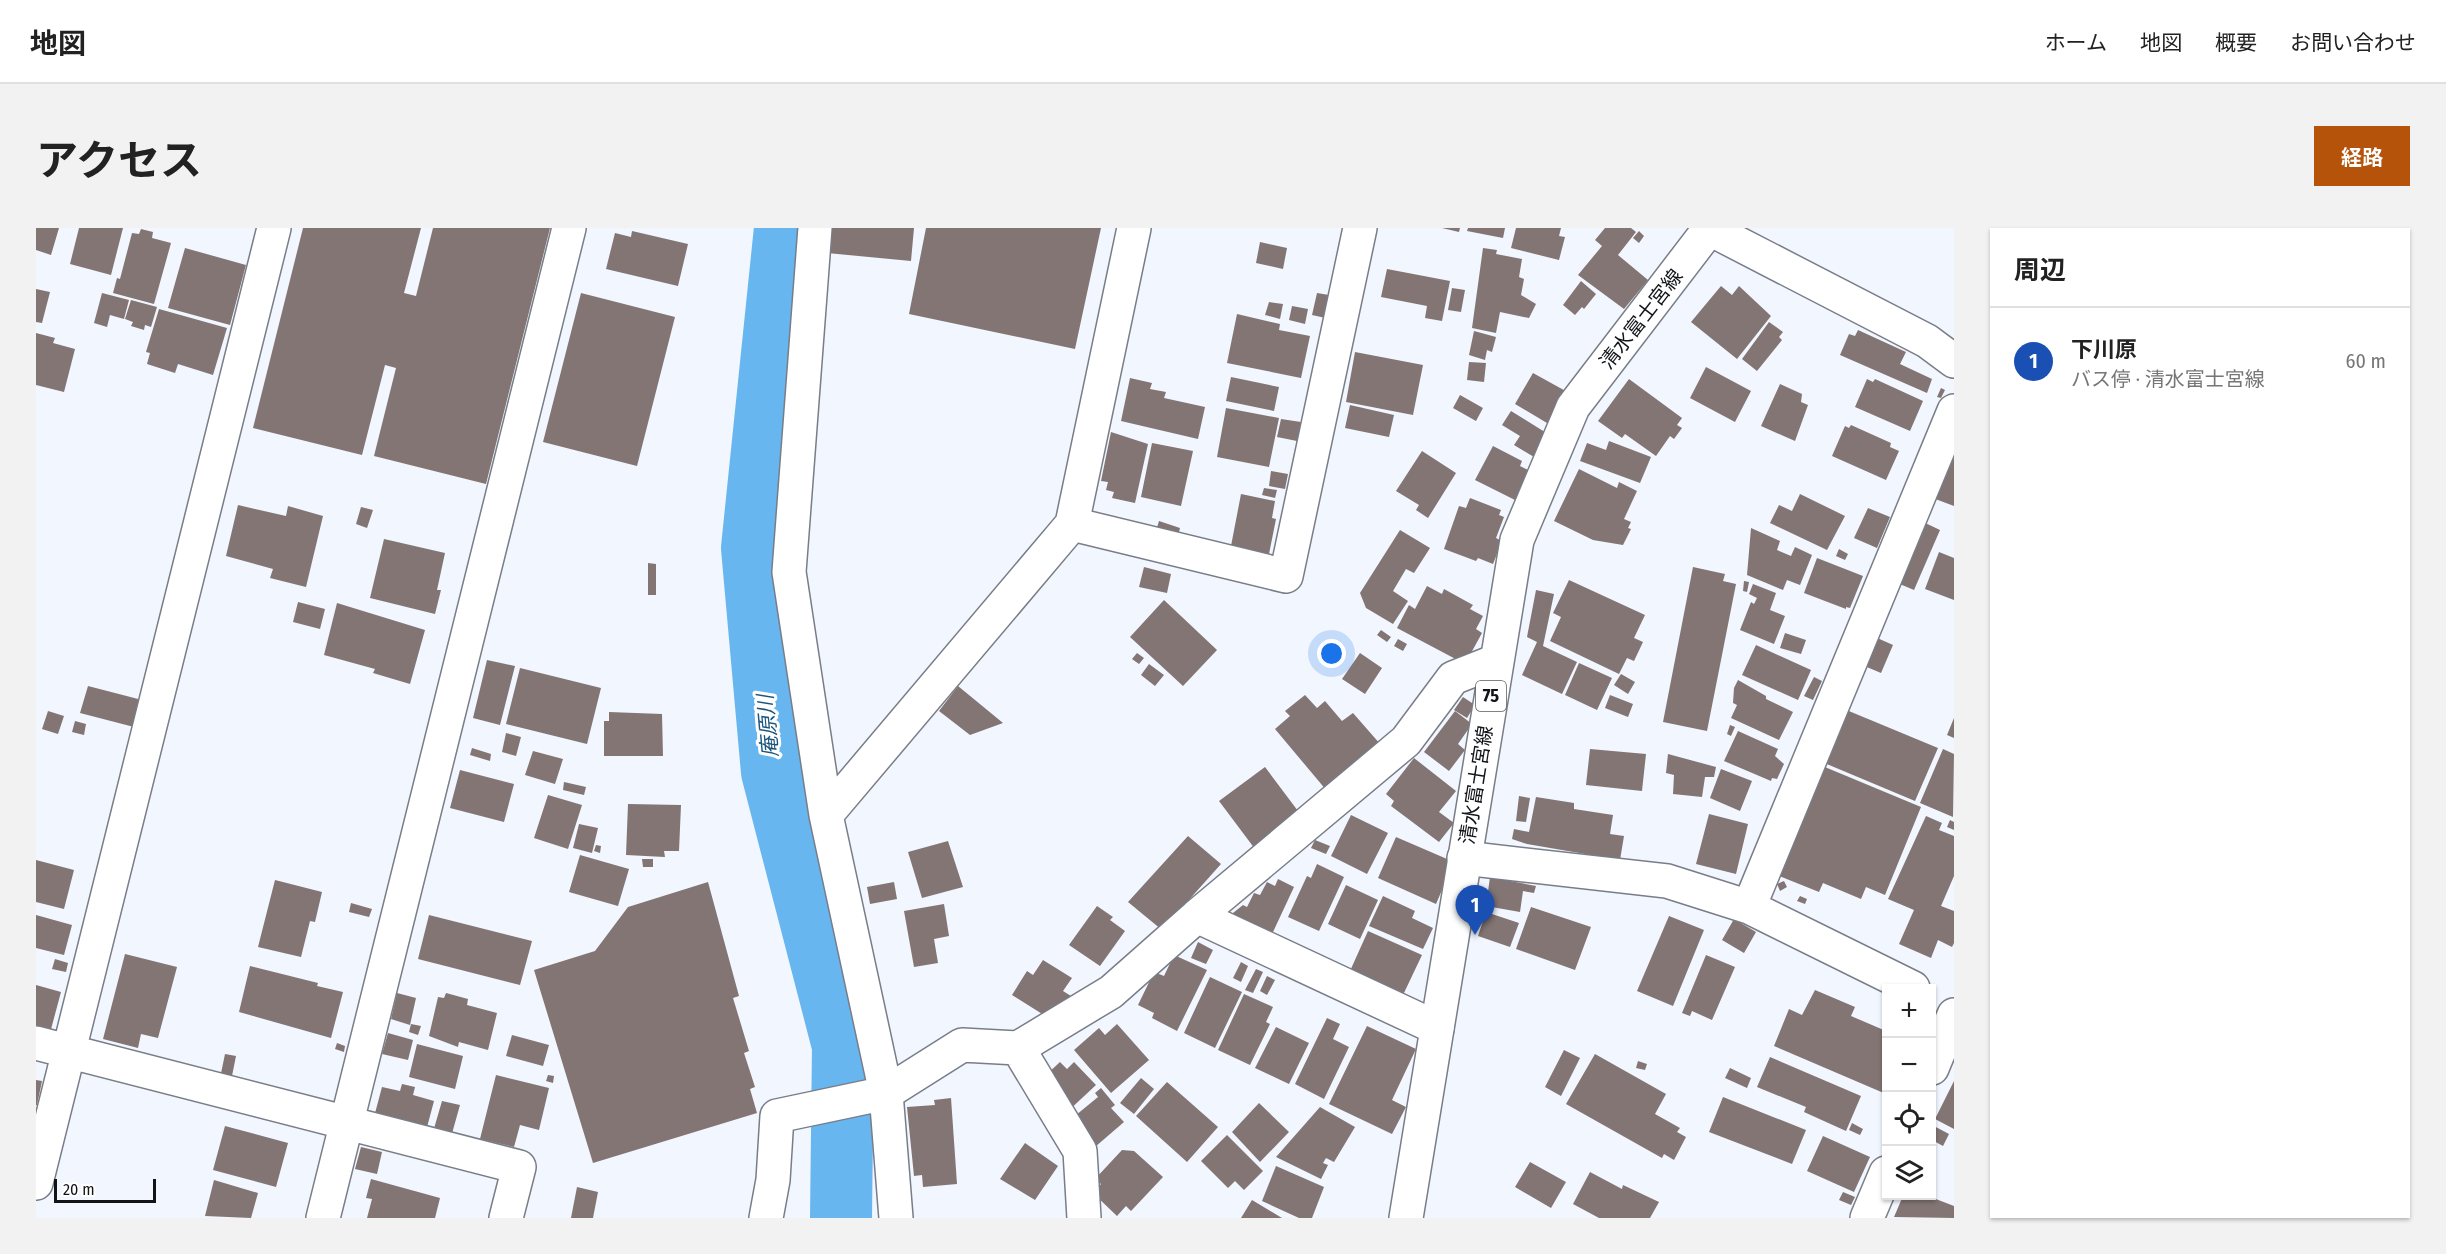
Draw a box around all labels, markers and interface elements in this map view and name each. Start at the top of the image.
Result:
text: 地図 [30,27,86,60]
text: ホーム [2045,30,2107,56]
text: 地図 [2140,30,2182,56]
text: 概要 [2215,30,2257,56]
text: お問い合わせ [2290,30,2416,56]
button: 経路 [2314,126,2410,186]
text: アクセス [36,136,202,186]
text: 周辺 [2014,255,2066,286]
street label: 清水富士宮線 [1595,264,1687,374]
text: 下川原 [2071,336,2137,363]
text: 1 [2029,349,2038,373]
text: 60 m [2346,349,2386,373]
text: バス停 · 清水富士宮線 [2071,367,2265,391]
your location [1317,639,1346,668]
road number: 75 [1476,681,1506,711]
water label: 庵原川 [752,691,784,759]
street label: 清水富士宮線 [1455,724,1497,846]
pin: 1 [1456,886,1494,935]
map controls [1882,984,1936,1200]
button: + [1882,984,1936,1038]
button: − [1882,1038,1936,1092]
button: locate [1882,1092,1936,1146]
button: layers [1882,1146,1936,1200]
scale bar [54,1176,156,1204]
text: 20 m [63,1180,94,1199]

